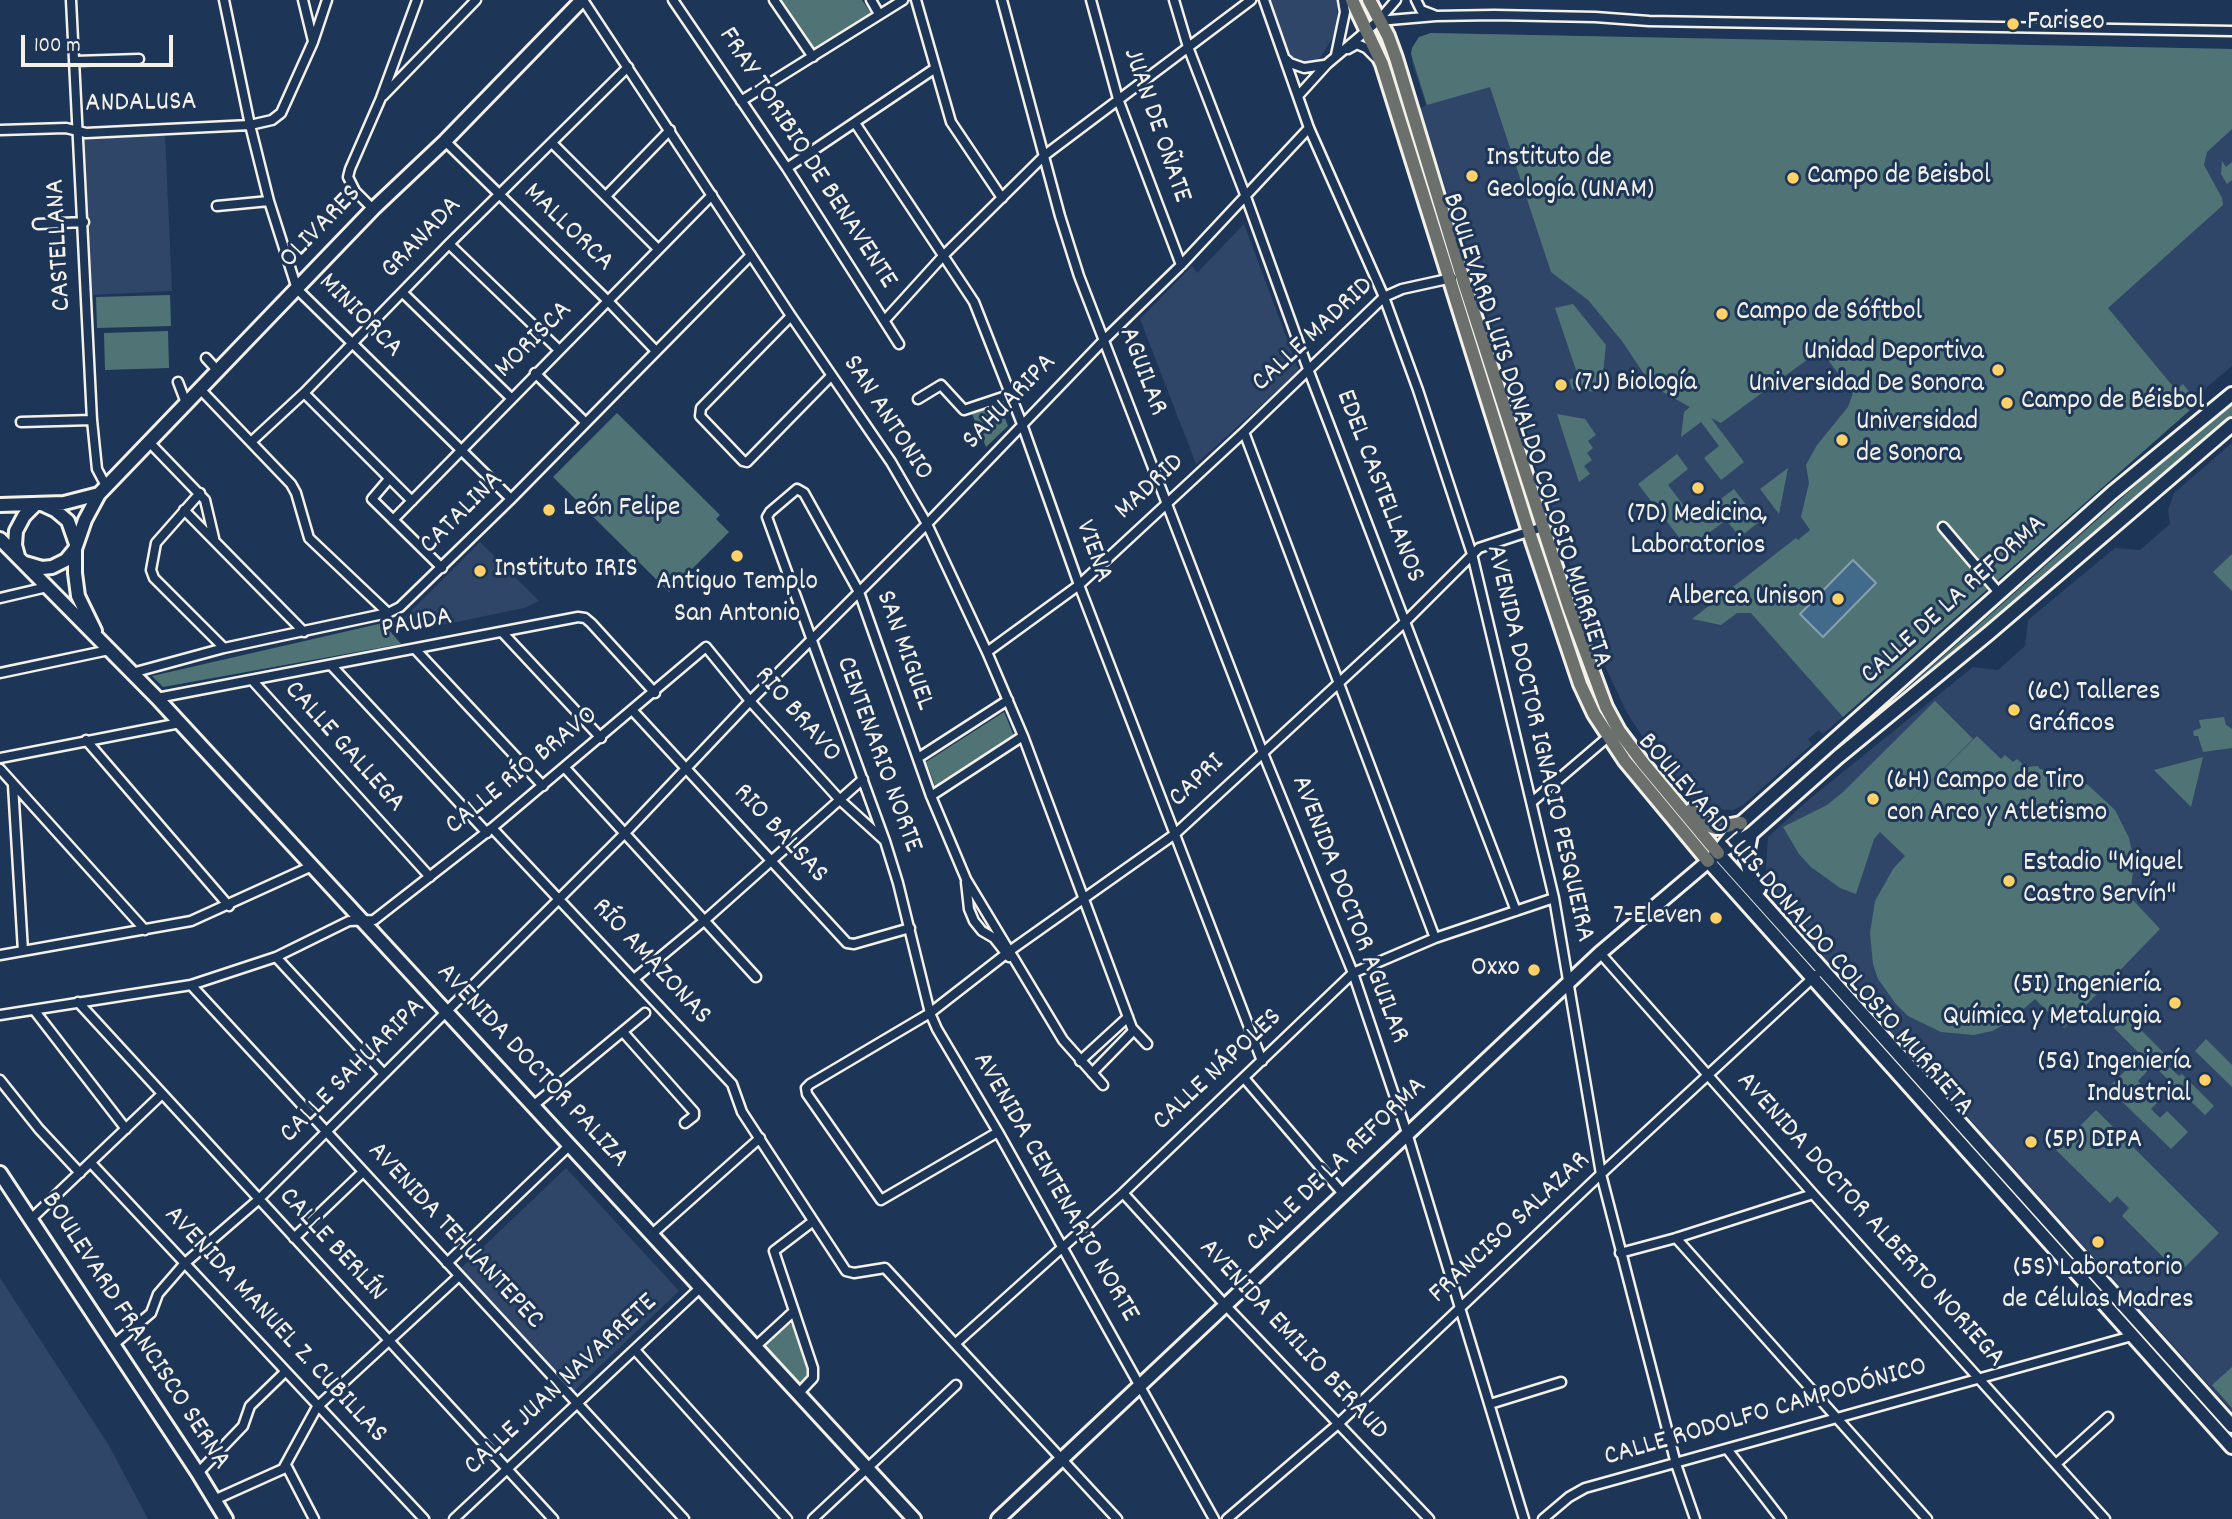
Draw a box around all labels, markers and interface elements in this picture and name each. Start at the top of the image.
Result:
place label: Fariseo [2027,7,2105,41]
marker: Fariseo [2005,16,2021,32]
scale bar [24,21,177,65]
street label: FRAY TORIBIO DE BENAVENTE [709,22,903,296]
text: 100 m [34,32,81,62]
street label: JUAN DE OÑATE [1113,44,1197,208]
street label: ANDALUSA [85,87,197,123]
place label: Instituto de Geología (UNAM) [1486,143,1654,209]
place label: Campo de Beisbol [1807,161,1991,195]
marker: Instituto de Geología (UNAM) [1464,168,1480,184]
marker: Campo de Beisbol [1785,170,1801,186]
street label: CASTELLANA [41,178,81,312]
street label: MALLORCA [515,178,619,280]
street label: OLIVARES [274,179,370,277]
street label: BOULEVARD LUIS DONALDO COLOSIO MURRIETA [1432,190,1618,672]
street label: GRANADA [376,191,470,287]
street label: MINIORCA [309,267,409,367]
street label: CALLE MADRID [1246,271,1382,401]
street label: MORISCA [489,295,581,387]
place label: Campo de Sóftbol [1736,297,1922,331]
marker: Campo de Sóftbol [1714,306,1730,322]
street label: AGUILAR [1109,323,1173,421]
place label: Unidad Deportiva Universidad De Sonora [1748,337,1984,403]
street label: SAHUARIPA [957,348,1065,458]
street label: SAN ANTONIO [833,350,939,488]
marker: Unidad Deportiva Universidad De Sonora [1990,362,2006,378]
place label: (7J) Biología [1575,368,1697,402]
marker: (7J) Biología [1553,377,1569,393]
street label: EDEL CASTELLANOS [1326,386,1430,588]
place label: Campo de Béisbol [2021,386,2204,420]
marker: Campo de Béisbol [1999,395,2015,411]
place label: Universidad de Sonora [1856,407,1978,473]
marker: Universidad de Sonora [1834,432,1850,448]
street label: MADRID [1109,447,1193,529]
street label: CATALINA [414,465,512,563]
marker: (7D) Medicina, Laboratorios [1690,480,1706,496]
place label: León Felipe [563,493,680,527]
place label: (7D) Medicina, Laboratorios [1628,499,1768,565]
marker: León Felipe [541,502,557,518]
street label: CALLE DE LA REFORMA [1855,509,2055,693]
street label: VIENA [1065,516,1119,588]
street label: AVENIDA DOCTOR IGNACIO PESQUEIRA [1476,542,1600,946]
marker: Antiguo Templo San Antonio [729,548,745,564]
place label: Instituto IRIS [494,554,638,588]
marker: Instituto IRIS [472,563,488,579]
place label: Antiguo Templo San Antonio [656,567,818,633]
place label: Alberca Unison [1668,582,1824,616]
street label: SAN MIGUEL [866,587,940,715]
marker: Alberca Unison [1830,591,1846,607]
street label: PAUDA [379,602,455,648]
street label: CENTENARIO NORTE [826,653,928,857]
street label: RIO BRAVO [745,661,847,771]
street label: CALLE GALLEGA [275,675,411,821]
place label: (6C) Talleres Gráficos [2028,677,2160,743]
street label: CALLE RÍO BRAVO [440,700,606,844]
marker: (6C) Talleres Gráficos [2006,702,2022,718]
street label: BOULEVARD LUIS DONALDO COLOSIO MURRIETA [1628,728,1980,1124]
street label: CAPRI [1163,748,1233,816]
place label: (6H) Campo de Tiro con Arco y Atletismo [1887,766,2107,832]
street label: AVENIDA DOCTOR AGUILAR [1281,772,1415,1048]
street label: RIO BALSAS [724,778,834,892]
marker: (6H) Campo de Tiro con Arco y Atletismo [1865,791,1881,807]
place label: Estadio "Miguel Castro Servín" [2023,848,2183,914]
marker: Estadio "Miguel Castro Servín" [2001,873,2017,889]
street label: RÍO AMAZONAS [583,893,717,1033]
place label: 7-Eleven [1613,901,1702,935]
marker: 7-Eleven [1708,910,1724,926]
place label: Oxxo [1471,953,1520,987]
street label: AVENIDA DOCTOR PALIZA [427,958,635,1176]
marker: Oxxo [1526,962,1542,978]
place label: (5I) Ingeniería Química y Metalurgia [1943,970,2161,1036]
street label: CALLE SAHUARIPA [274,992,434,1152]
marker: (5I) Ingeniería Química y Metalurgia [2167,995,2183,1011]
street label: CALLE NÁPOLES [1147,1003,1291,1139]
street label: AVENIDA CENTENARIO NORTE [963,1047,1145,1329]
place label: (5G) Ingeniería Industrial [2038,1047,2191,1113]
street label: AVENIDA DOCTOR ALBERTO NORIEGA [1727,1066,2011,1376]
street label: CALLE DE LA REFORMA [1241,1071,1435,1261]
marker: (5G) Ingeniería Industrial [2197,1072,2213,1088]
place label: (5P) DIPA [2045,1125,2142,1159]
marker: (5P) DIPA [2023,1134,2039,1150]
street label: AVENIDA TEHUANTEPEC [358,1136,550,1338]
street label: FRANCISO SALAZAR [1423,1146,1599,1312]
street label: CALLE BERLÍN [270,1182,392,1310]
street label: BOULEVARD FRANCISCO SERNA [32,1187,236,1477]
street label: AVENIDA MANUEL Z. CUBILLAS [155,1200,393,1452]
street label: AVENIDA EMILIO BERAUD [1190,1233,1394,1449]
marker: (5S) Laboratorio de Células Madres [2090,1234,2106,1250]
place label: (5S) Laboratorio de Células Madres [2002,1253,2194,1319]
street label: CALLE JUAN NAVARRETE [458,1288,666,1484]
street label: CALLE RODOLFO CAMPODÓNICO [1601,1352,1931,1476]

